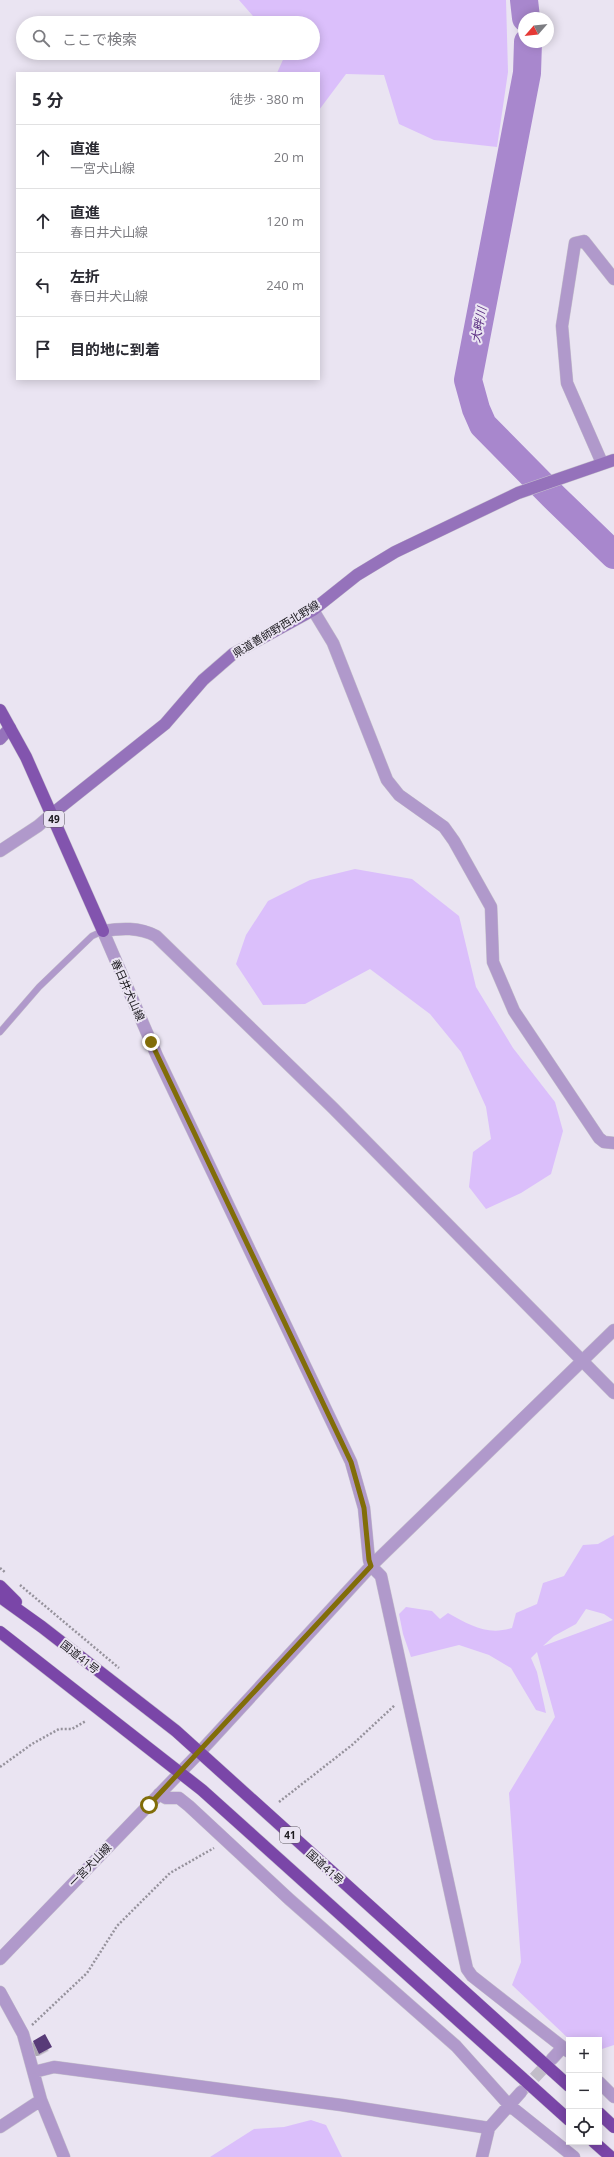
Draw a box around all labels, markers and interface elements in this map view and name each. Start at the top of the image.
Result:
north arrow [518,12,554,48]
search box [16,16,320,60]
icon: search [30,27,52,49]
text: ここで検索 [62,29,137,49]
text: 5 分 [32,88,63,111]
text: 徒歩 · 380 m [230,90,304,108]
text: 直進 [70,138,100,158]
icon: ahead [32,146,54,168]
text: 20 m [274,148,304,166]
text: 一宮犬山線 [70,159,135,177]
text: 直進 [70,202,100,222]
icon: ahead [32,210,54,232]
text: 120 m [266,212,304,230]
text: 春日井犬山線 [70,223,148,241]
text: 左折 [70,266,100,286]
icon: left [32,274,54,296]
text: 240 m [266,276,304,294]
text: 春日井犬山線 [70,287,148,305]
water label: 大畔川 [467,304,491,344]
icon: arrive [32,338,54,360]
text: 目的地に到着 [70,339,160,359]
street label: 県道善師野西北野線 [229,597,322,660]
road number: 49 [44,811,64,827]
street label: 春日井犬山線 [108,957,149,1023]
route end [142,1033,160,1051]
street label: 国道41号 [58,1637,103,1677]
route start [140,1796,158,1814]
road number: 41 [280,1827,300,1843]
street label: 一宮犬山線 [65,1840,114,1890]
street label: 国道41号 [303,1846,347,1887]
map controls [566,2037,602,2145]
button: + [566,2037,602,2073]
button: − [566,2073,602,2109]
button: locate [566,2109,602,2145]

